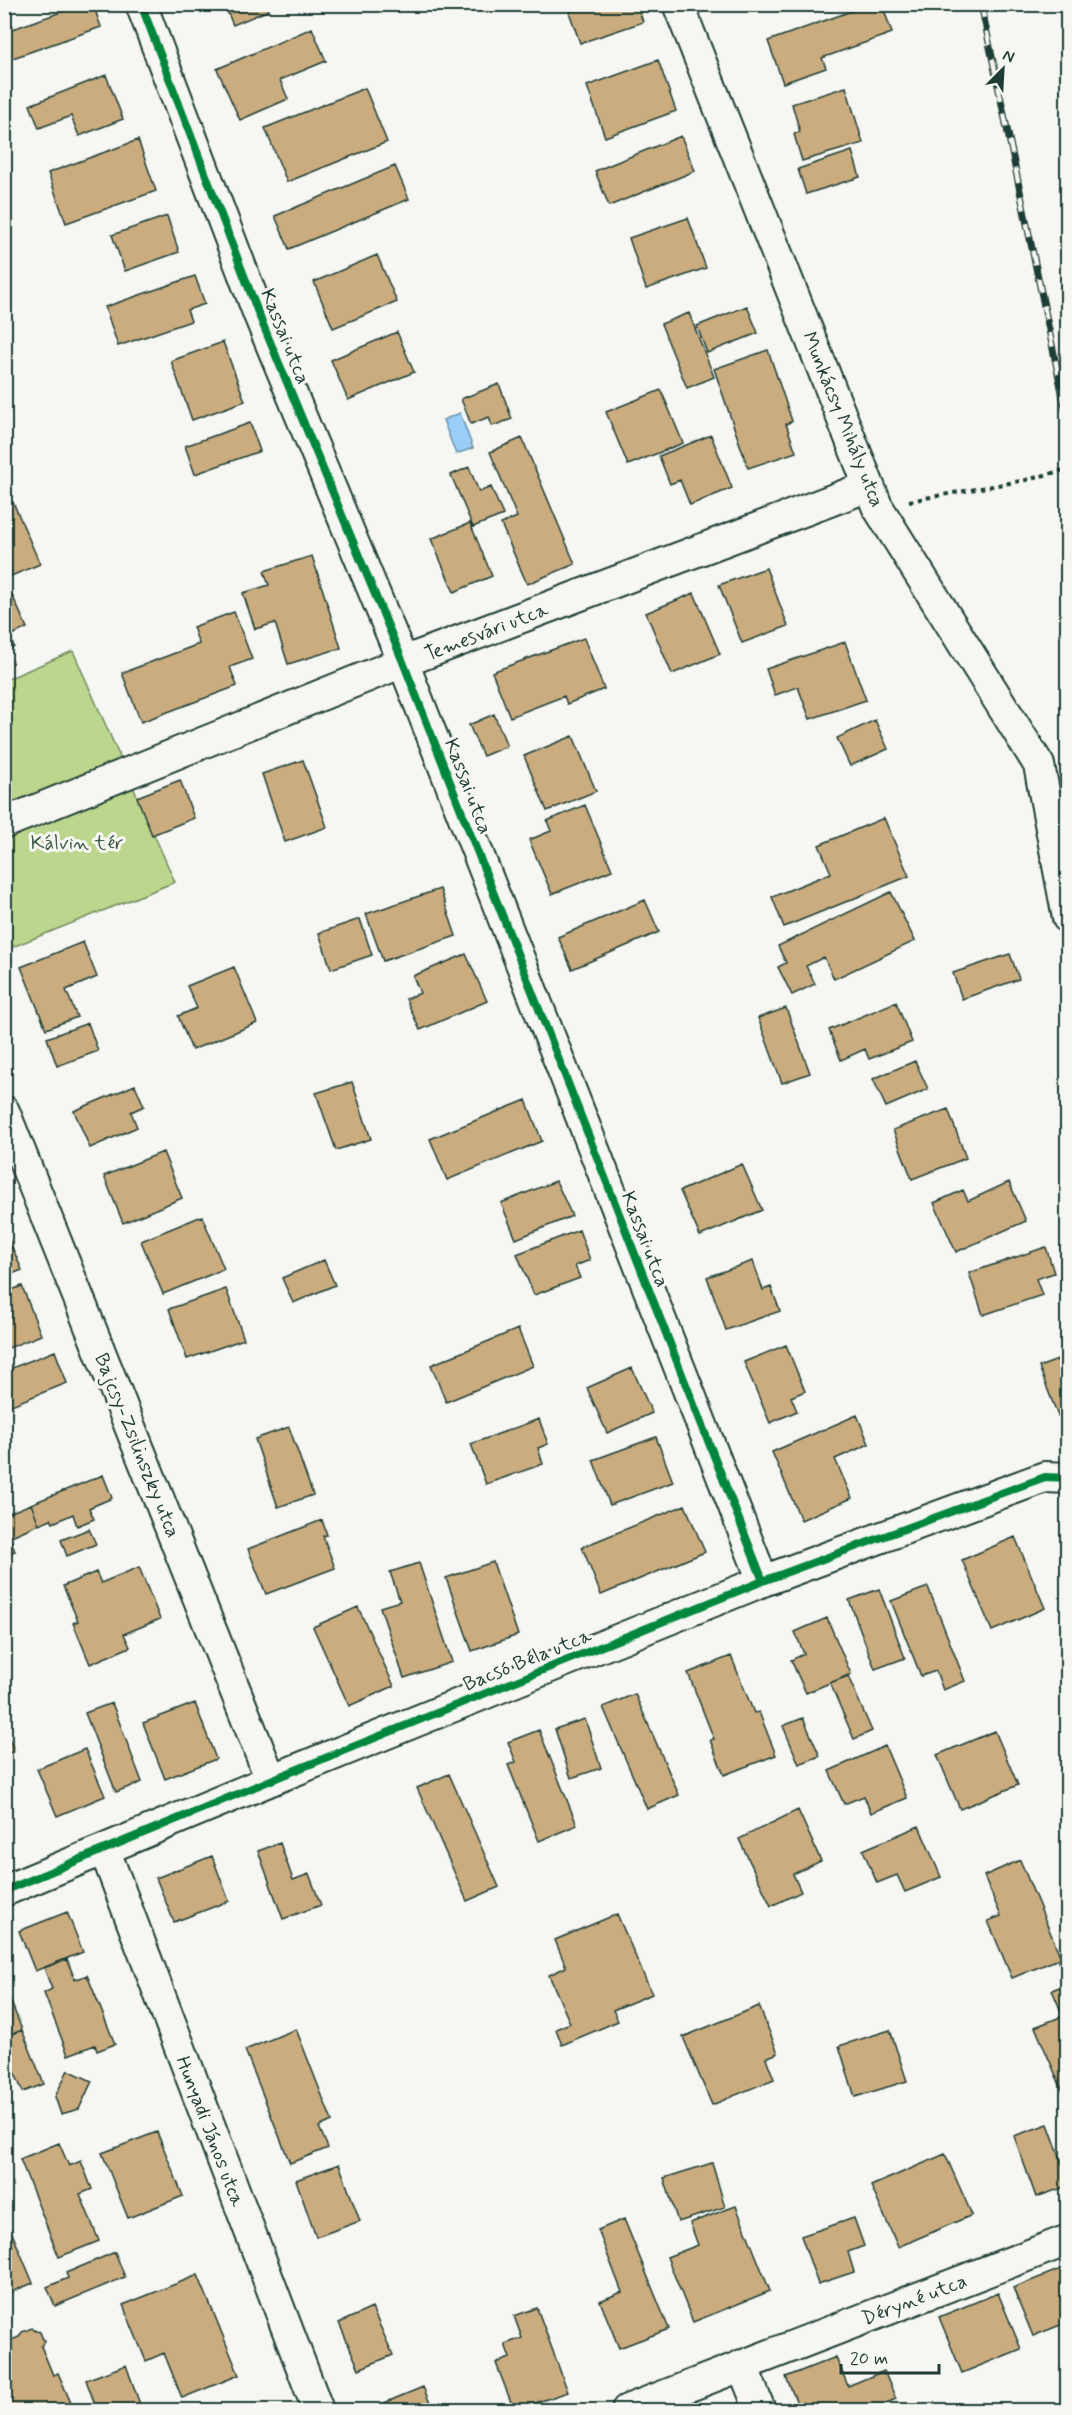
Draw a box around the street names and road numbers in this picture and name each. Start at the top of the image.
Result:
street label: Kassai utca [253,285,316,388]
street label: Munkácsy Mihály utca [795,328,890,511]
street label: Temesvári utca [421,596,553,668]
street label: Kassai utca [437,735,498,838]
street label: Kassai utca [614,1188,675,1291]
street label: Bajcsy-Zsilinszky utca [87,1349,186,1542]
street label: Bacsó Béla utca [459,1622,597,1698]
street label: Hunyadi János utca [168,2052,251,2212]
street label: Déryné utca [858,2268,971,2333]

